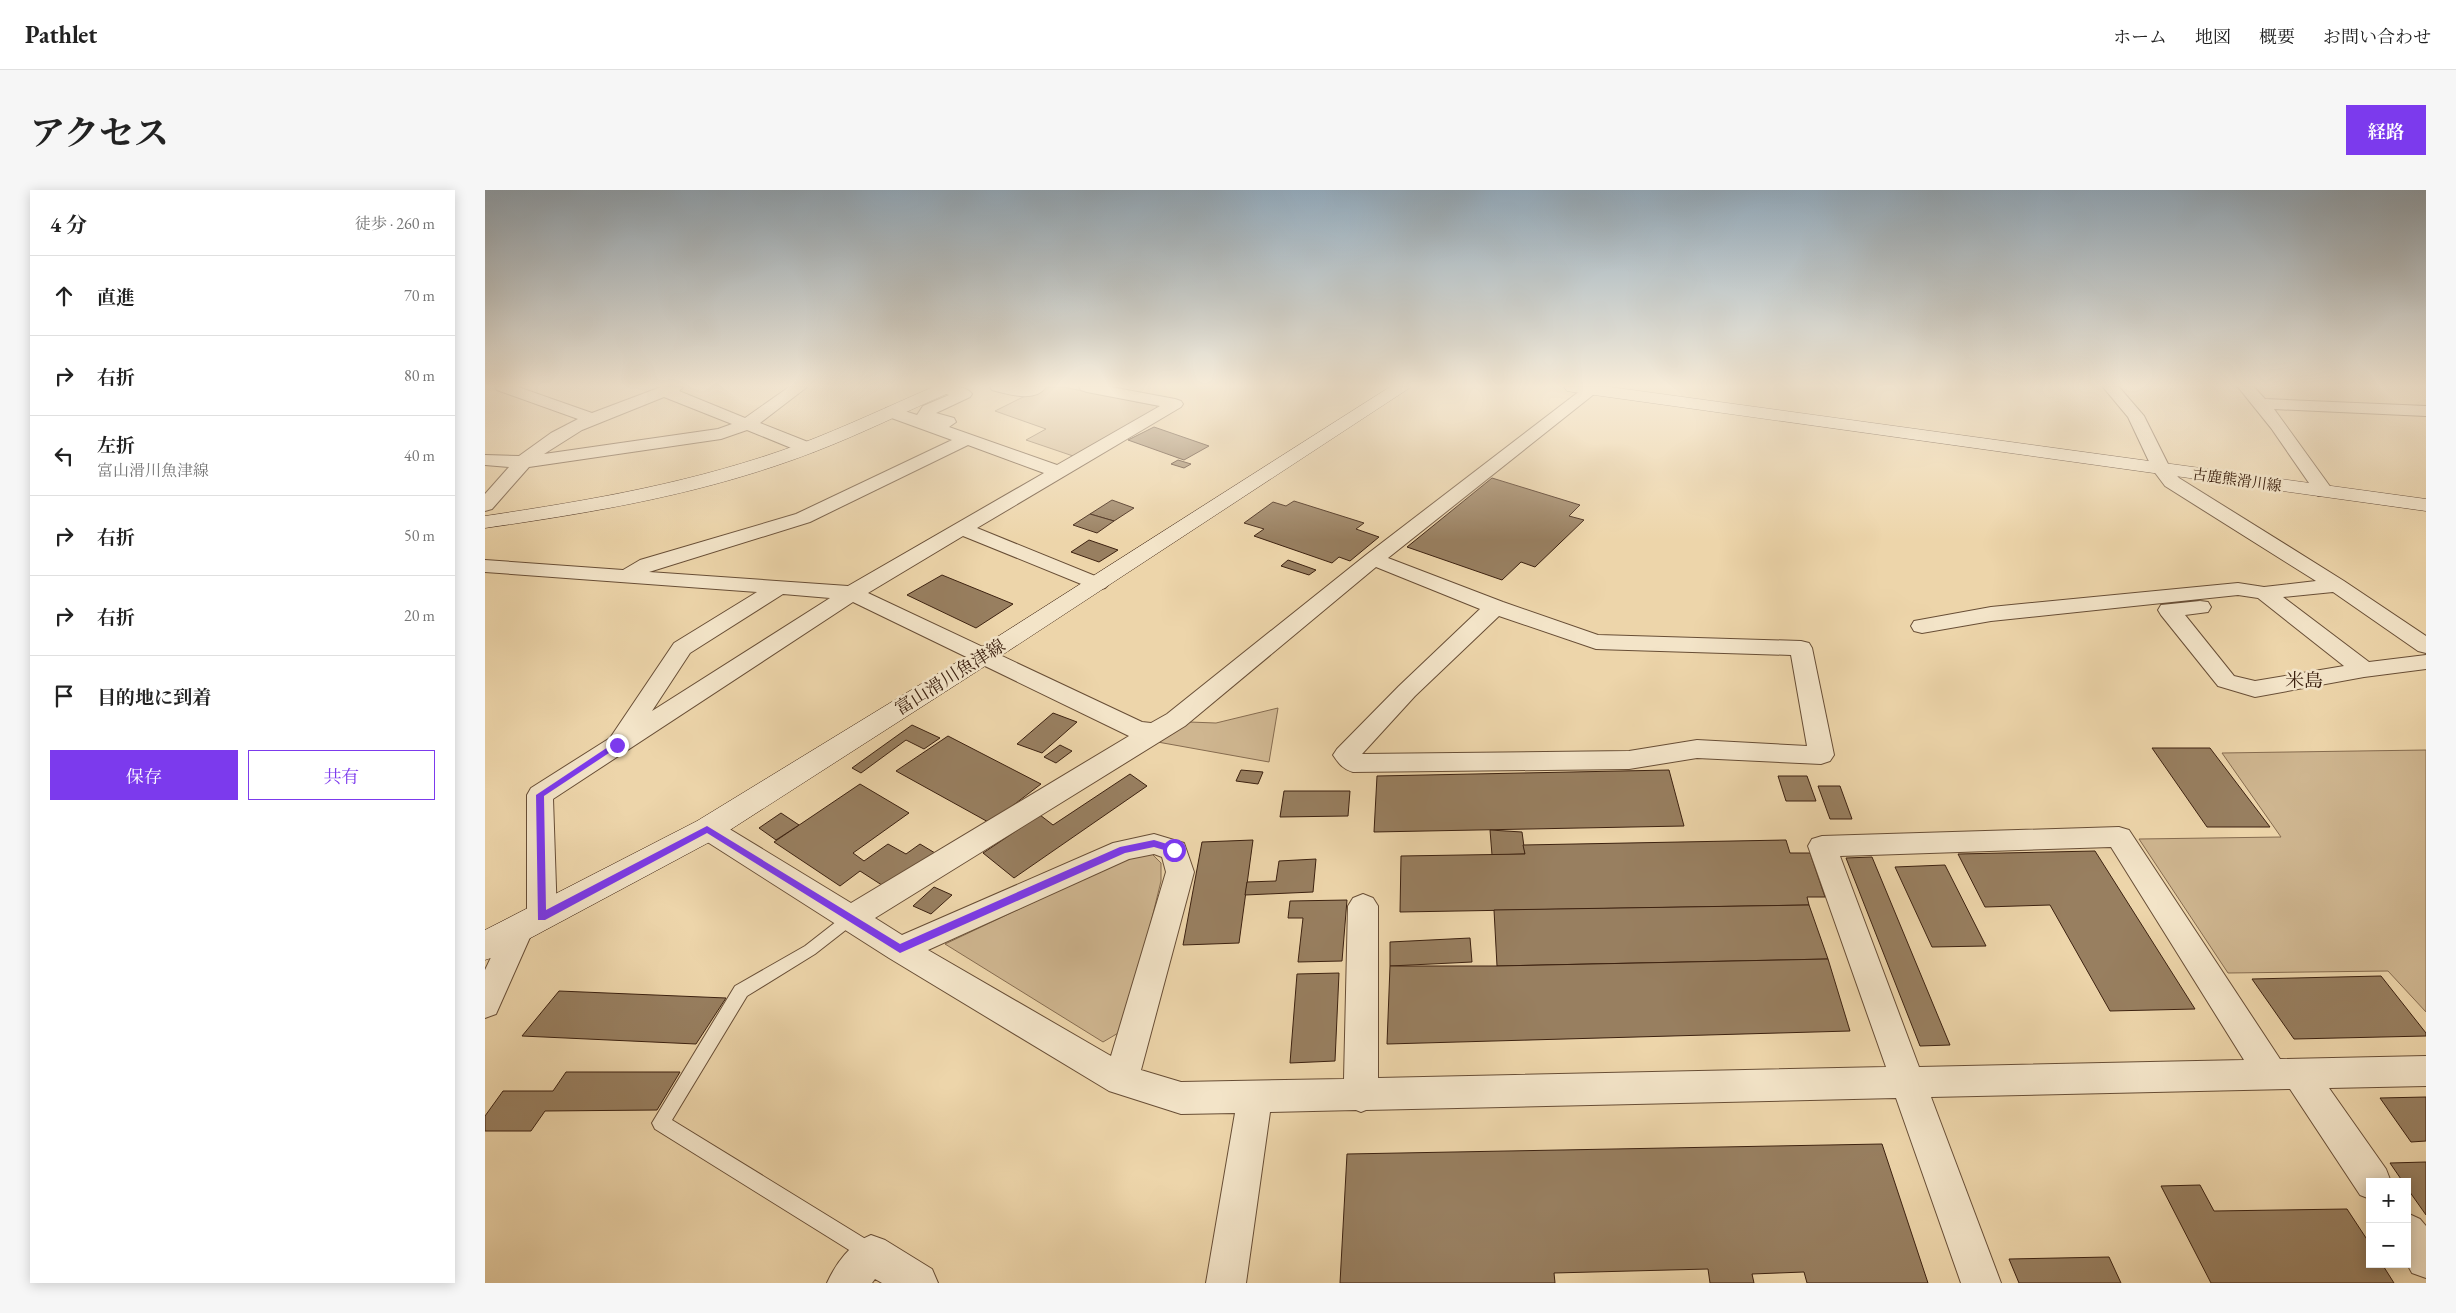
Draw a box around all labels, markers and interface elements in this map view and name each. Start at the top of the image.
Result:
text: Pathlet [25,19,97,50]
text: ホーム [2113,25,2167,48]
text: 地図 [2195,25,2231,48]
text: 概要 [2259,25,2295,48]
text: お問い合わせ [2323,25,2431,48]
button: 経路 [2346,105,2426,155]
text: アクセス [30,110,169,155]
text: 4 分 [50,211,87,238]
text: 徒歩 · 260 m [355,213,435,234]
icon: ahead [50,282,78,310]
text: 直進 [97,285,135,310]
text: 70 m [404,285,435,306]
icon: right [50,362,78,390]
text: 右折 [97,365,135,390]
text: 80 m [404,365,435,386]
text: 左折 [97,433,135,458]
icon: left [50,442,78,470]
text: 40 m [404,445,435,466]
text: 富山滑川魚津線 [97,460,209,481]
street label: 古鹿熊滑川線 [2191,464,2283,495]
icon: right [50,522,78,550]
text: 右折 [97,525,135,550]
text: 50 m [404,525,435,546]
icon: right [50,602,78,630]
text: 右折 [97,605,135,630]
text: 20 m [404,605,435,626]
street label: 富山滑川魚津線 [890,633,1009,720]
district label: 米島 [2285,668,2323,693]
icon: arrive [50,682,78,710]
text: 目的地に到着 [97,685,211,710]
route end [606,734,629,757]
button: 保存 [50,750,238,800]
button: 共有 [248,750,435,800]
route start [1163,839,1186,862]
map controls [2366,1178,2411,1268]
button: + [2366,1178,2411,1223]
button: − [2366,1223,2411,1268]

